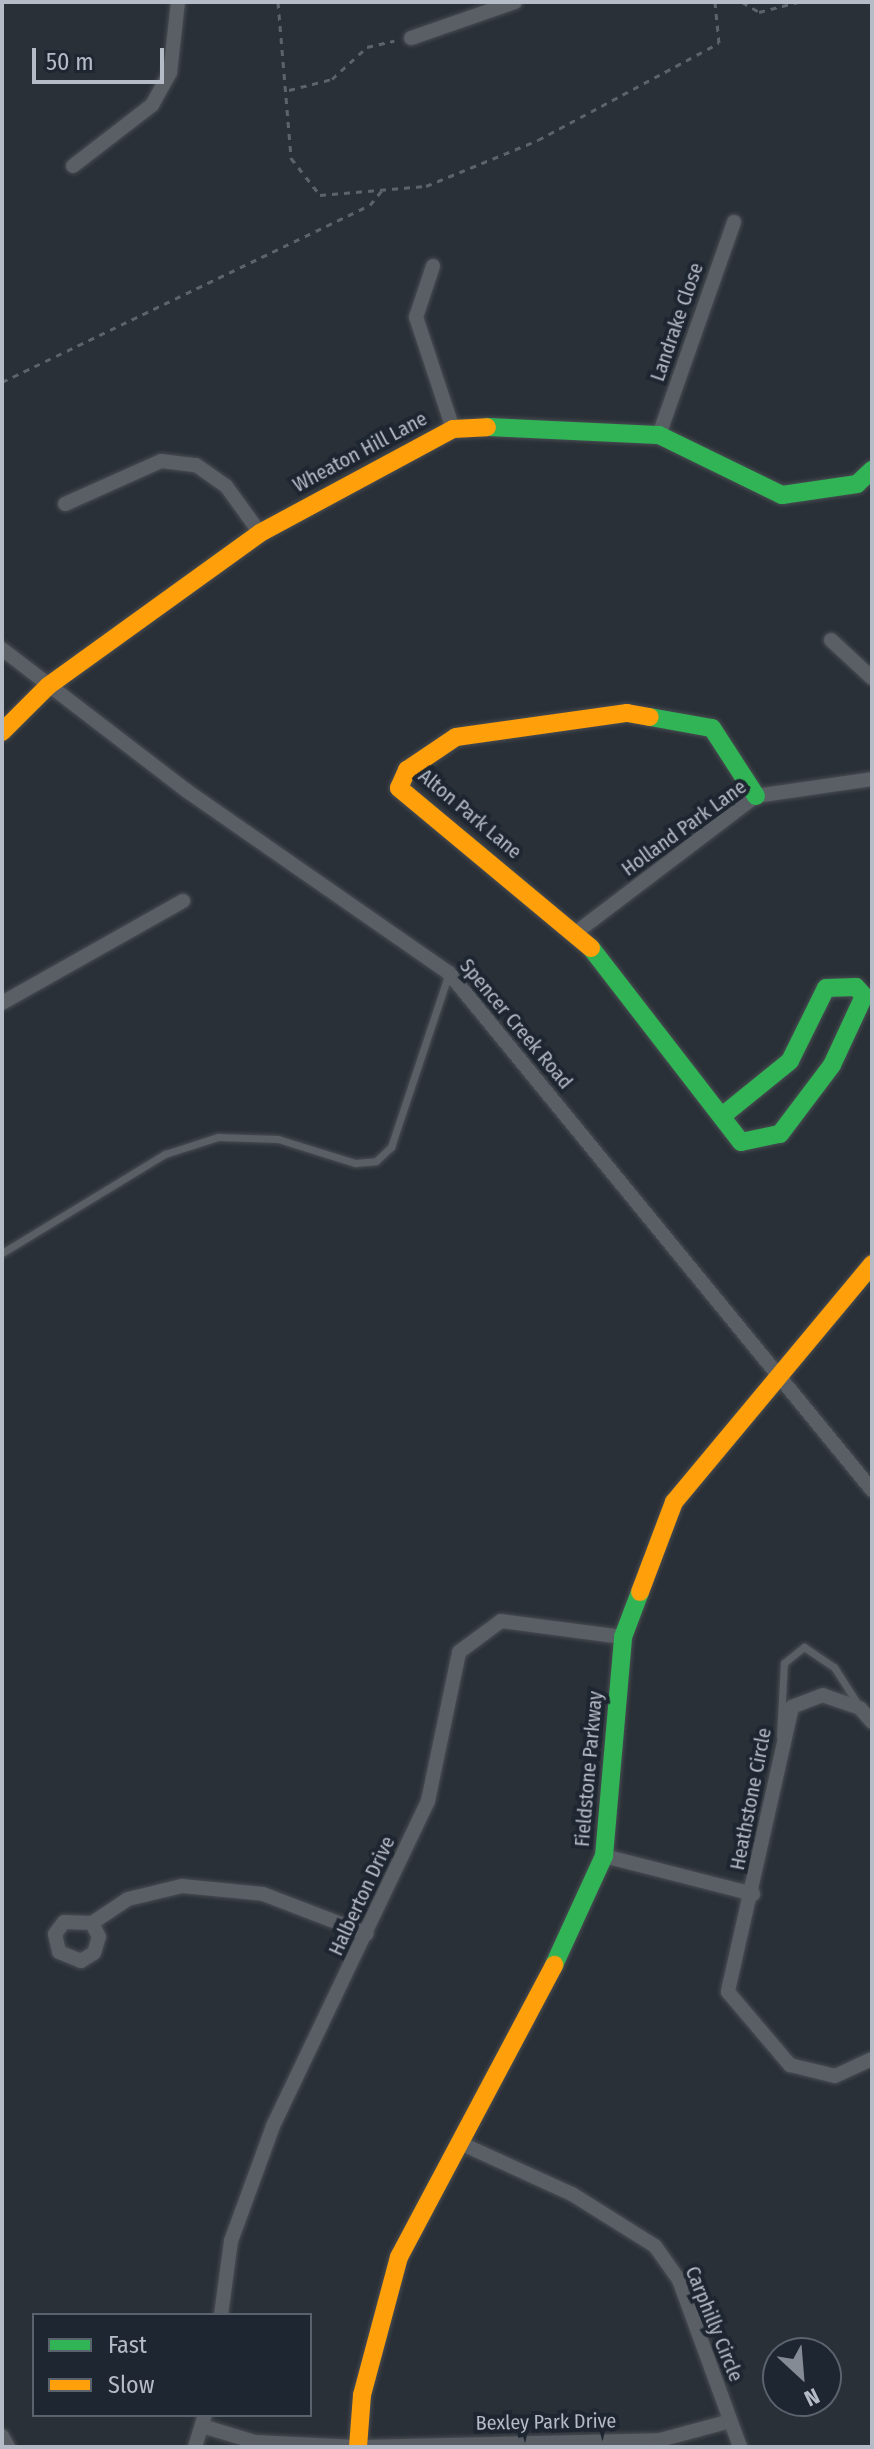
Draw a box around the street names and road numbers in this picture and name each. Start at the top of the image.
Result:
street label: Landrake Close [646,260,708,384]
street label: Wheaton Hill Lane [289,407,431,497]
street label: Alton Park Lane [414,764,526,864]
street label: Holland Park Lane [617,775,751,881]
street label: Spencer Creek Road [455,954,577,1094]
street label: Fieldstone Parkway [570,1690,608,1848]
street label: Heathstone Circle [725,1726,777,1872]
street label: Halberton Drive [324,1833,400,1959]
street label: Carphilly Circle [680,2263,748,2385]
street label: Bexley Park Drive [476,2409,616,2435]

